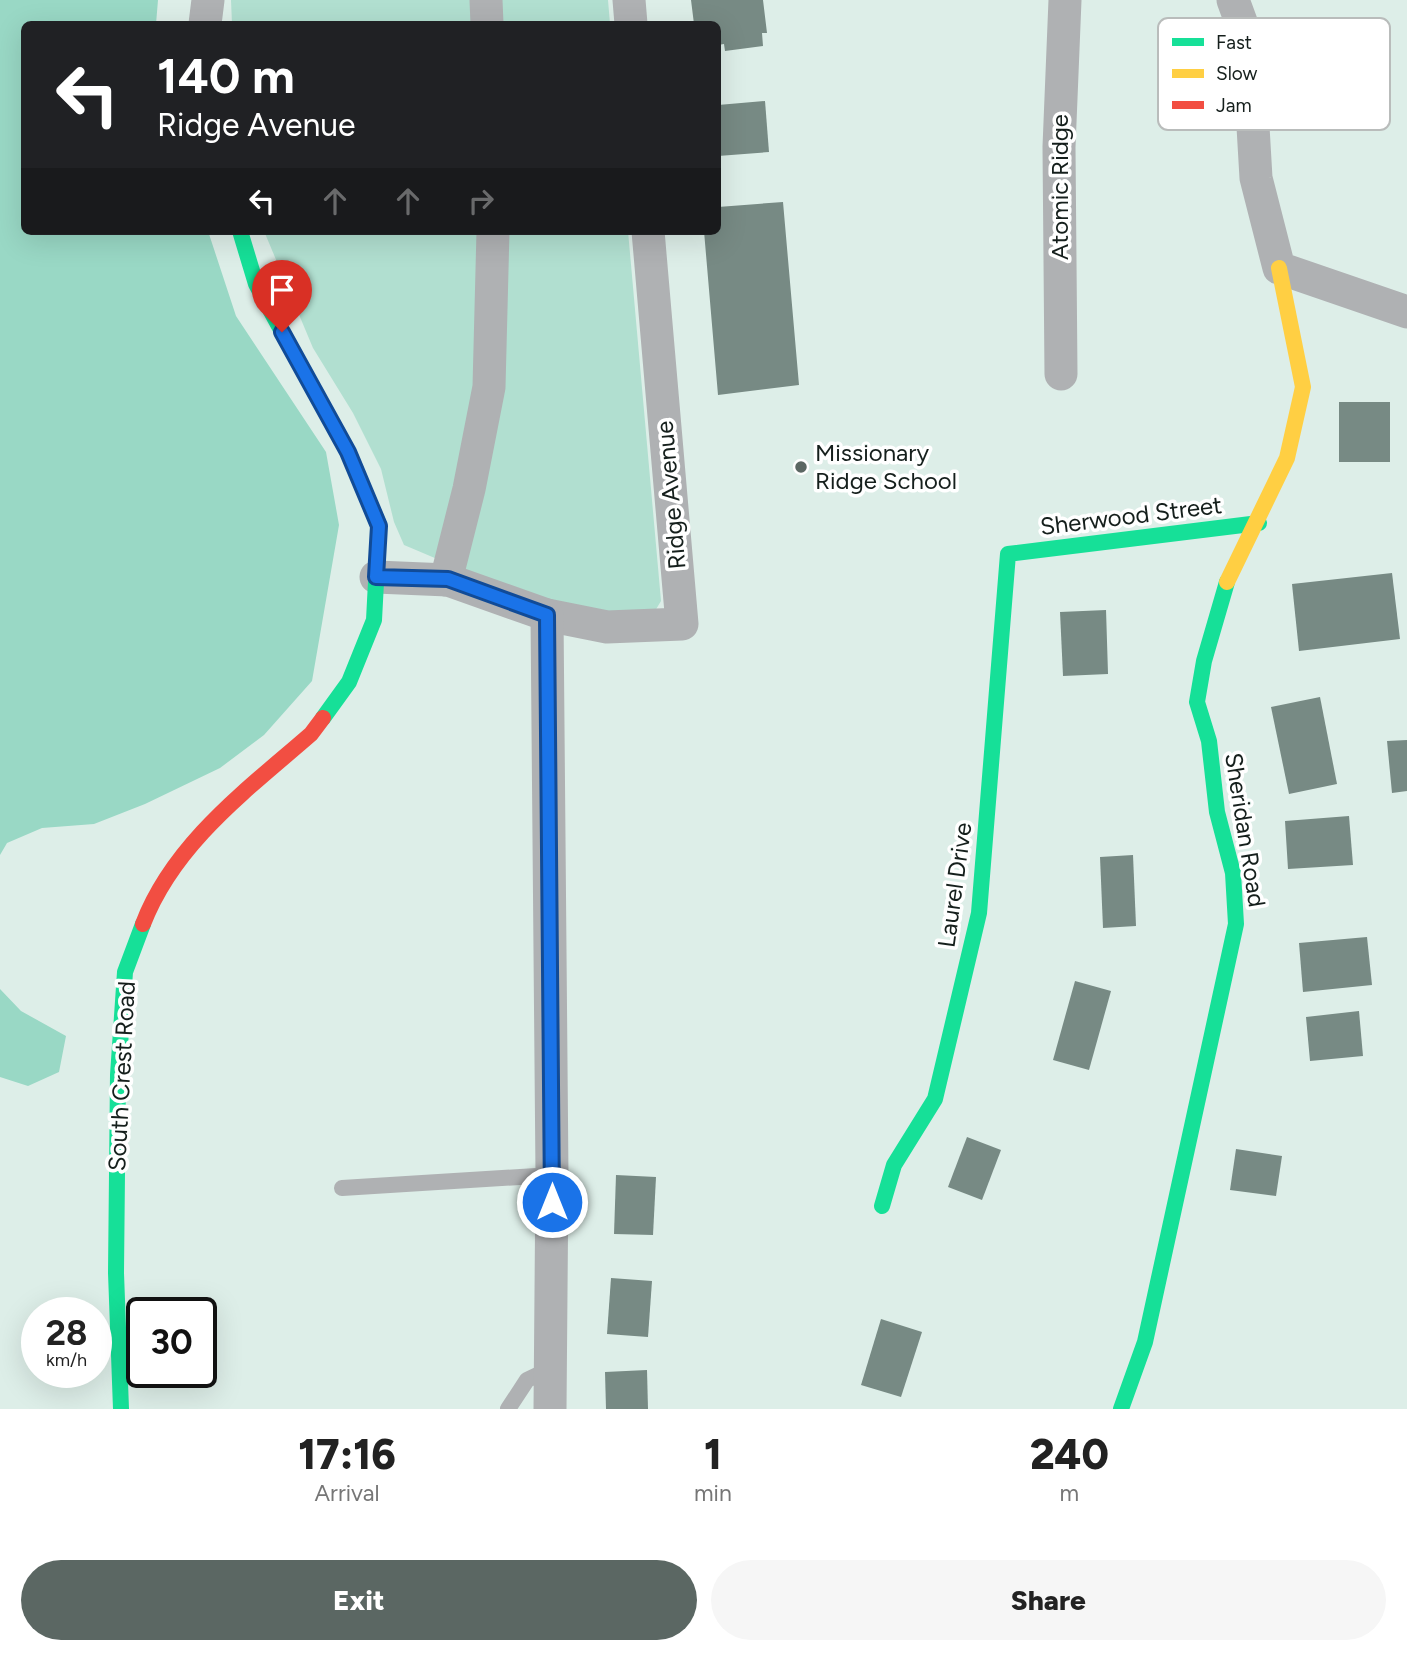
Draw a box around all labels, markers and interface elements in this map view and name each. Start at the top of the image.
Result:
legend [1158,18,1390,130]
text: Fast [1216,31,1252,54]
text: 140 m [157,46,295,105]
icon: left [42,49,133,140]
text: Slow [1216,62,1258,85]
text: Jam [1216,94,1252,117]
text: Ridge Avenue [157,106,356,144]
street label: Atomic Ridge [1045,114,1074,260]
icon: left [243,182,281,220]
icon: ahead [316,182,354,220]
icon: ahead [389,182,427,220]
icon: right [462,182,500,220]
pin [252,260,312,332]
icon: arrive [263,271,301,309]
street label: Ridge Avenue [650,420,691,570]
place label: Missionary Ridge School [815,438,957,495]
marker: Missionary Ridge School [793,459,809,475]
street label: Sherwood Street [1038,490,1223,541]
street label: Sheridan Road [1219,751,1272,909]
street label: Laurel Drive [931,821,978,949]
street label: South Crest Road [102,980,141,1172]
position arrow [515,1165,589,1239]
speed limit sign: 30 [126,1297,217,1388]
text: 28 [46,1312,87,1354]
text: km/h [46,1349,87,1371]
text: 17:16 [298,1429,396,1480]
text: 1 [704,1429,722,1480]
text: 240 [1030,1429,1109,1480]
text: Arrival [315,1479,379,1507]
text: min [694,1479,732,1507]
text: m [1060,1479,1079,1507]
button: Exit [21,1560,697,1640]
button: Share [711,1560,1386,1640]

